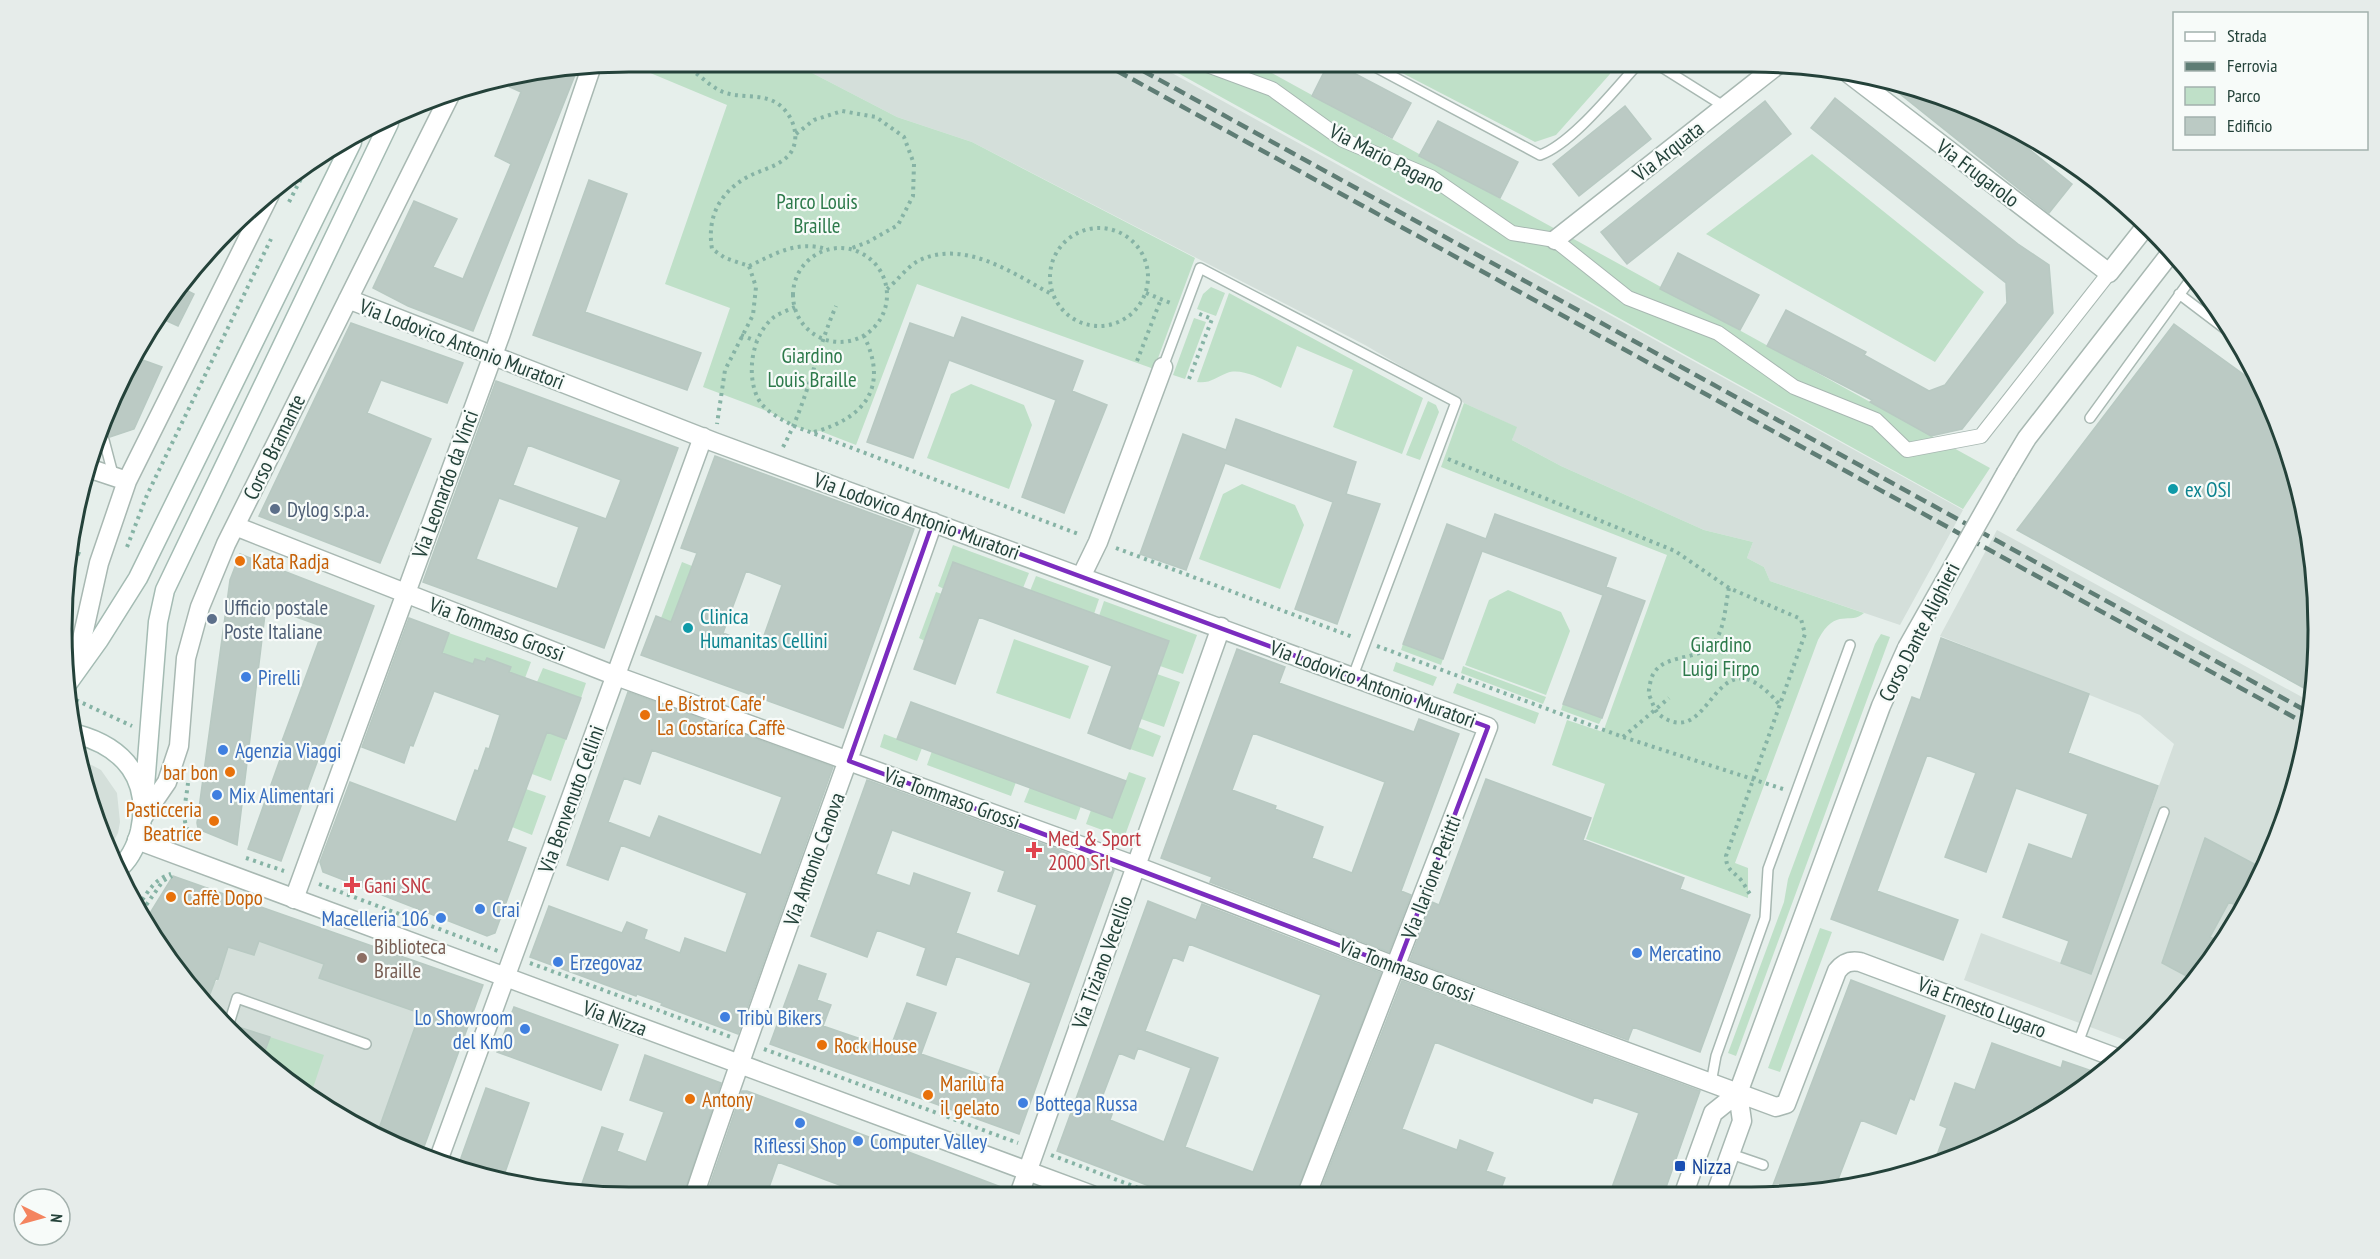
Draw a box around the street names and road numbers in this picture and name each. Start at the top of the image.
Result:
street label: Via Arquata [1626,115,1709,188]
street label: Via Mario Pagano [1324,117,1449,199]
street label: Via Frugarolo [1930,132,2025,213]
street label: Via Lodovico Antonio Muratori [355,292,568,396]
street label: Corso Bramante [237,390,311,504]
street label: Via Leonardo da Vinci [405,406,484,563]
street label: Via Lodovico Antonio Muratori [809,466,1024,566]
street label: Corso Dante Alighieri [1872,558,1966,706]
street label: Via Tommaso Grossi [424,590,569,667]
street label: Via Lodovico Antonio Muratori [1265,634,1480,734]
street label: Via Benvenuto Cellini [531,722,610,877]
street label: Via Tommaso Grossi [879,760,1024,835]
street label: Via Antonio Canova [777,789,851,930]
street label: Via Ilarione Petitti [1395,811,1467,944]
street label: Via Tiziano Vecellio [1065,892,1139,1033]
street label: Via Tommaso Grossi [1334,931,1479,1008]
street label: Via Ernesto Lugaro [1913,970,2050,1044]
street label: Via Nizza [578,994,651,1042]

